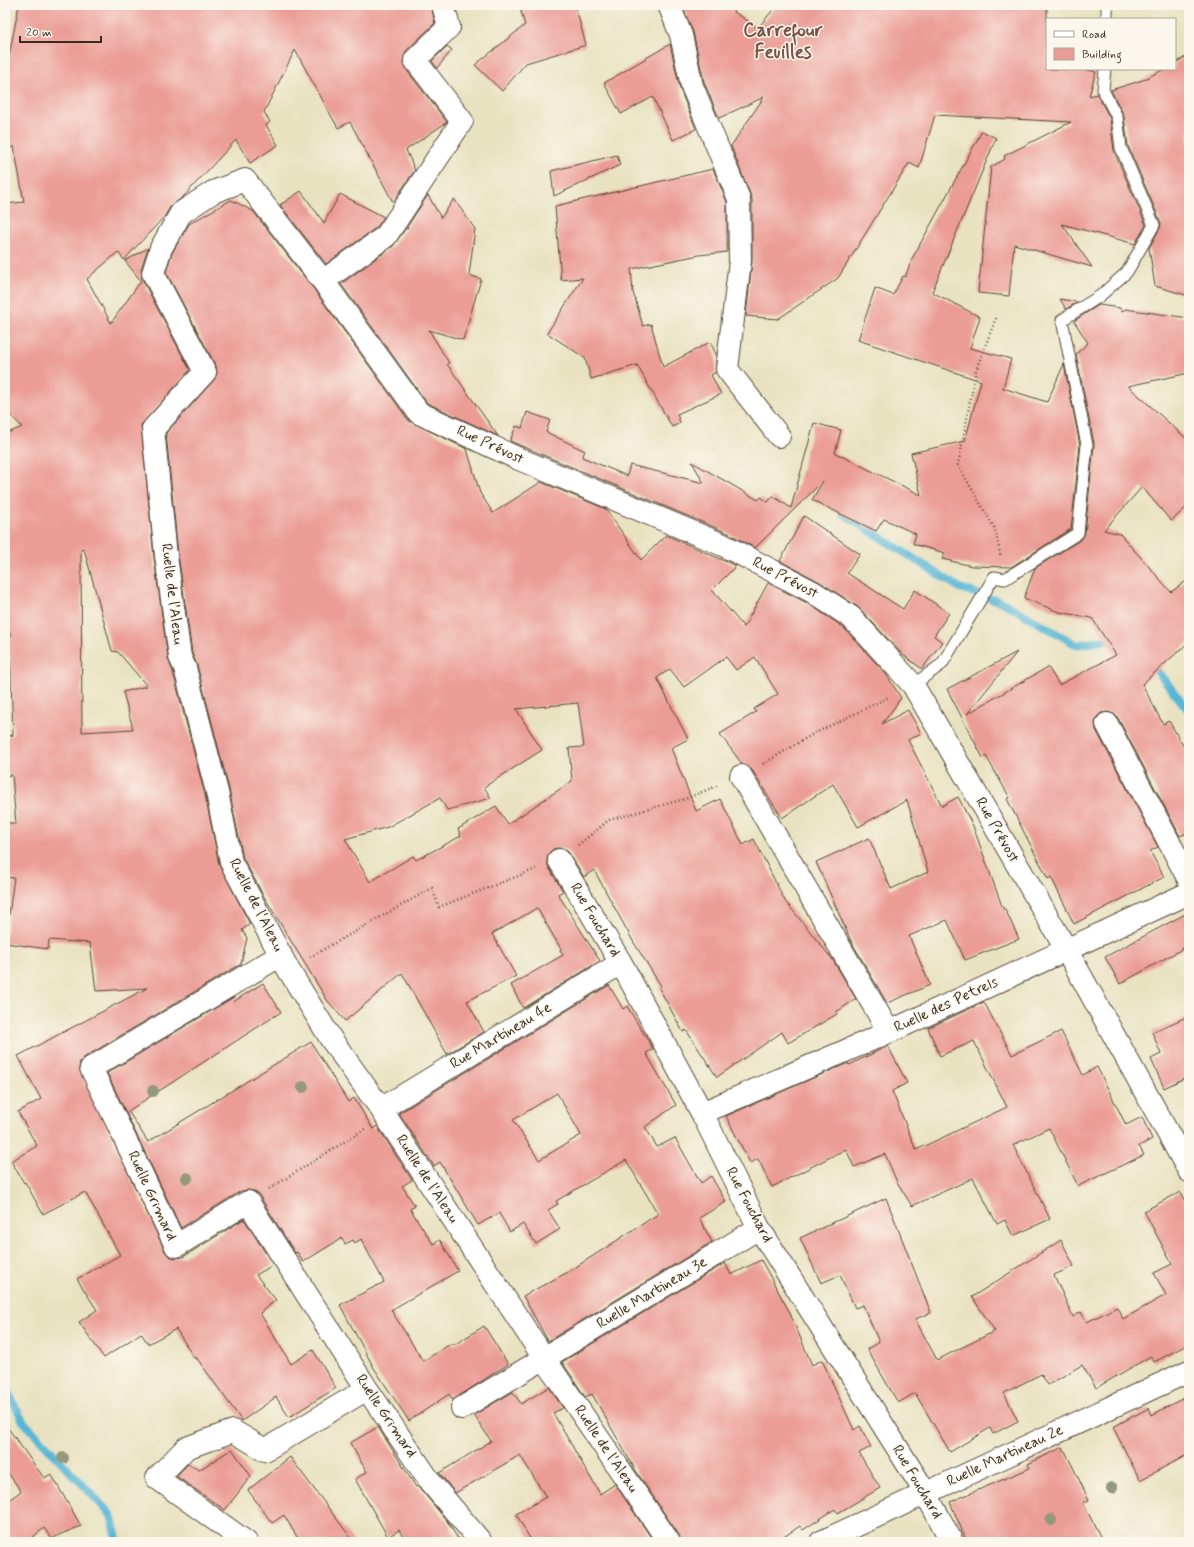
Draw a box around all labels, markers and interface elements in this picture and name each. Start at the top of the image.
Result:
scale bar [20,18,101,44]
district label: Carrefour Feuilles [743,18,823,65]
legend [1046,18,1176,70]
text: 20 m [26,25,52,41]
text: Road [1082,27,1106,43]
text: Building [1082,47,1122,64]
street label: Rue Prévost [453,421,527,470]
street label: Ruelle de l'Aleau [156,542,188,646]
street label: Rue Prévost [749,552,822,604]
street label: Rue Prévost [970,794,1024,867]
street label: Ruelle de l'Aleau [224,855,288,955]
street label: Rue Fouchard [565,879,625,961]
street label: Ruelle des Petrels [891,972,1002,1038]
street label: Rue Martineau 4e [447,998,555,1074]
street label: Ruelle de l'Aleau [391,1131,463,1227]
street label: Ruelle Grimard [122,1148,182,1244]
street label: Rue Fouchard [721,1164,777,1246]
street label: Ruelle Martineau 3e [593,1252,711,1334]
street label: Ruelle Grimard [351,1370,421,1462]
street label: Ruelle de l'Aleau [569,1401,643,1497]
street label: Ruelle Martineau 2e [944,1420,1066,1492]
street label: Rue Fouchard [887,1441,947,1523]

